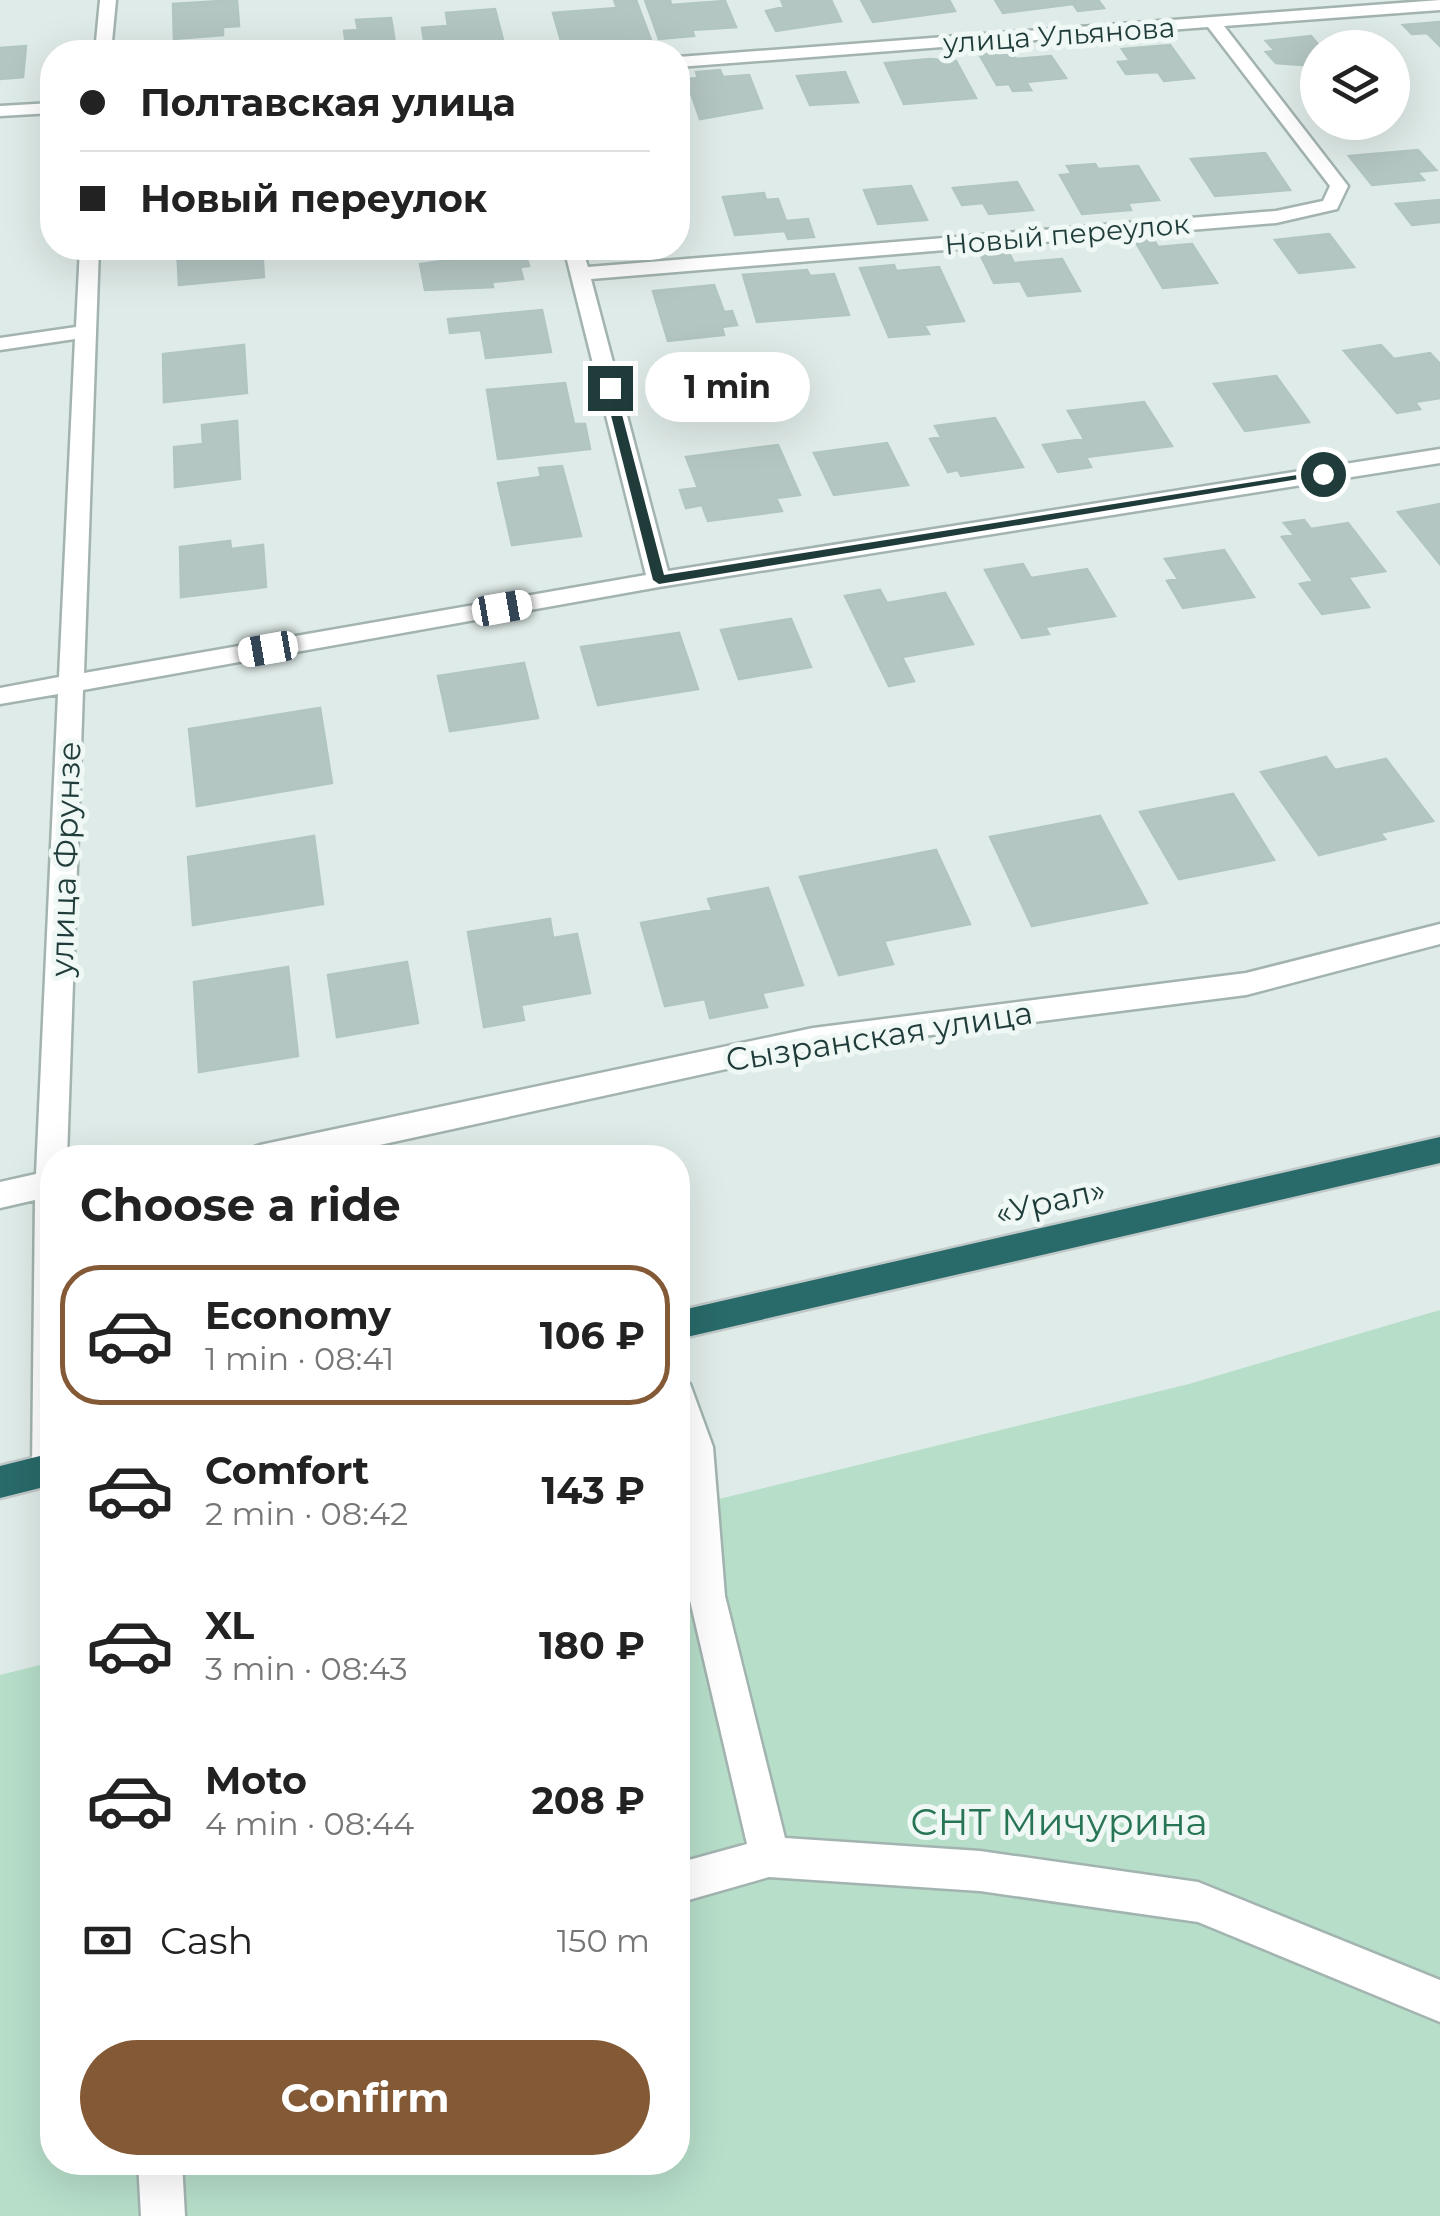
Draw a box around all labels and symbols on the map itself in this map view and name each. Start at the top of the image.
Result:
street label: улица Ульянова [941,10,1176,60]
street label: Новый переулок [943,206,1191,262]
callout: 1 min [645,353,810,423]
route end [588,366,633,411]
route start [1301,452,1346,497]
car [470,588,534,628]
car [236,629,300,669]
street label: улица Фрунзе [41,741,89,978]
street label: Сызранская улица [723,993,1035,1079]
street label: «Урал» [991,1169,1109,1233]
park label: СНТ Мичурина [910,1798,1208,1845]

